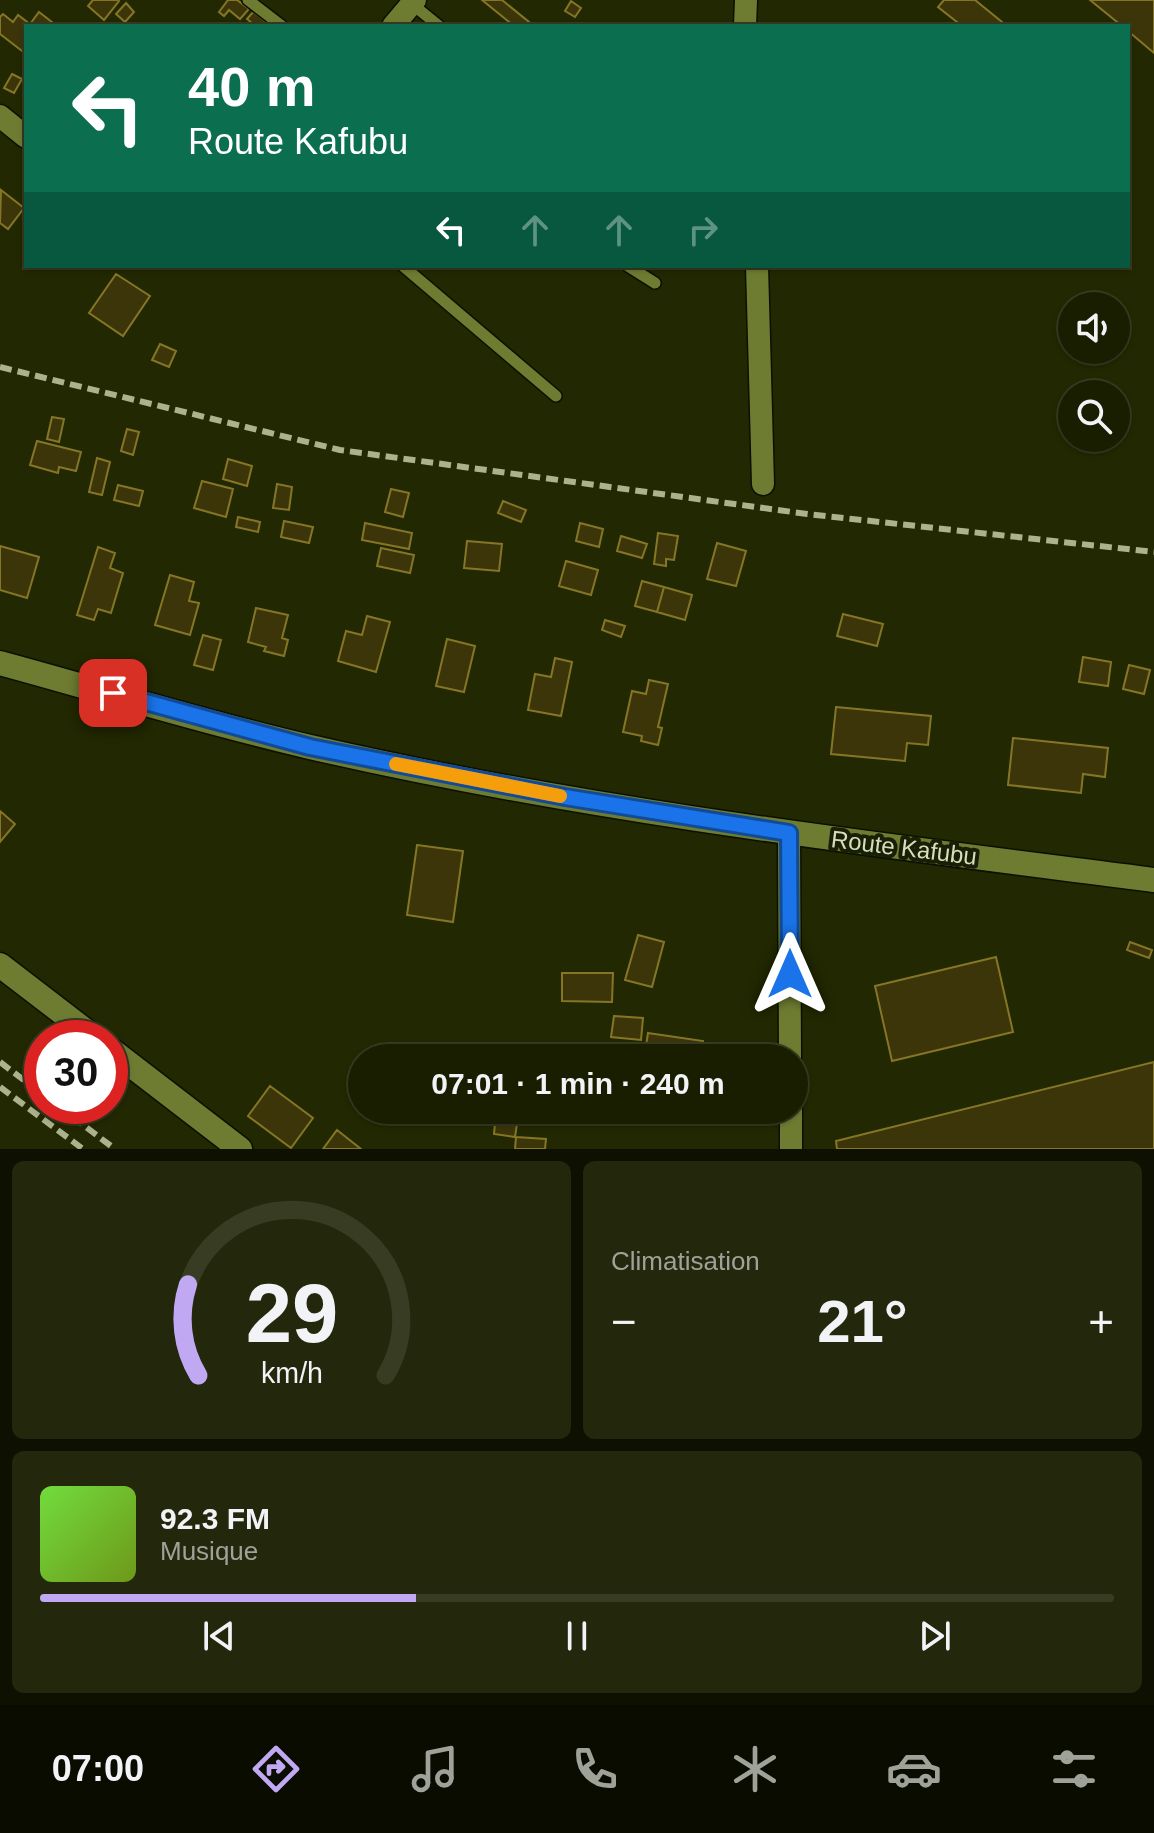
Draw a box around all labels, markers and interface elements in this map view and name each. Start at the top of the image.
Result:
text: 40 m [188,55,316,118]
icon: left [56,56,160,160]
text: Route Kafubu [188,121,408,162]
icon: left [429,208,473,252]
icon: ahead [513,208,557,252]
icon: ahead [597,208,641,252]
icon: right [681,208,725,252]
map controls [1058,292,1130,452]
button: sound [1058,292,1130,364]
button: search [1058,380,1130,452]
pin [79,659,147,727]
icon: arrive [91,671,135,715]
street label: Route Kafubu [830,825,979,870]
position arrow [748,932,832,1016]
speed limit sign: 30 [24,1020,128,1124]
text: 07:01 · 1 min · 240 m [431,1067,725,1100]
text: Climatisation [611,1246,760,1276]
text: 29 [245,1267,338,1360]
text: 21° [817,1288,908,1355]
text: − [611,1297,637,1346]
text: + [1088,1297,1114,1346]
text: km/h [261,1357,322,1389]
text: 92.3 FM [160,1502,270,1535]
text: Musique [160,1536,258,1566]
icon: previous [197,1614,241,1658]
icon: pause [555,1614,599,1658]
icon: next [913,1614,957,1658]
icon: directions [248,1741,304,1797]
icon: music [407,1741,463,1797]
icon: phone [567,1741,623,1797]
icon: climate [727,1741,783,1797]
icon: car [886,1741,942,1797]
icon: filters [1046,1741,1102,1797]
text: 07:00 [52,1748,144,1789]

